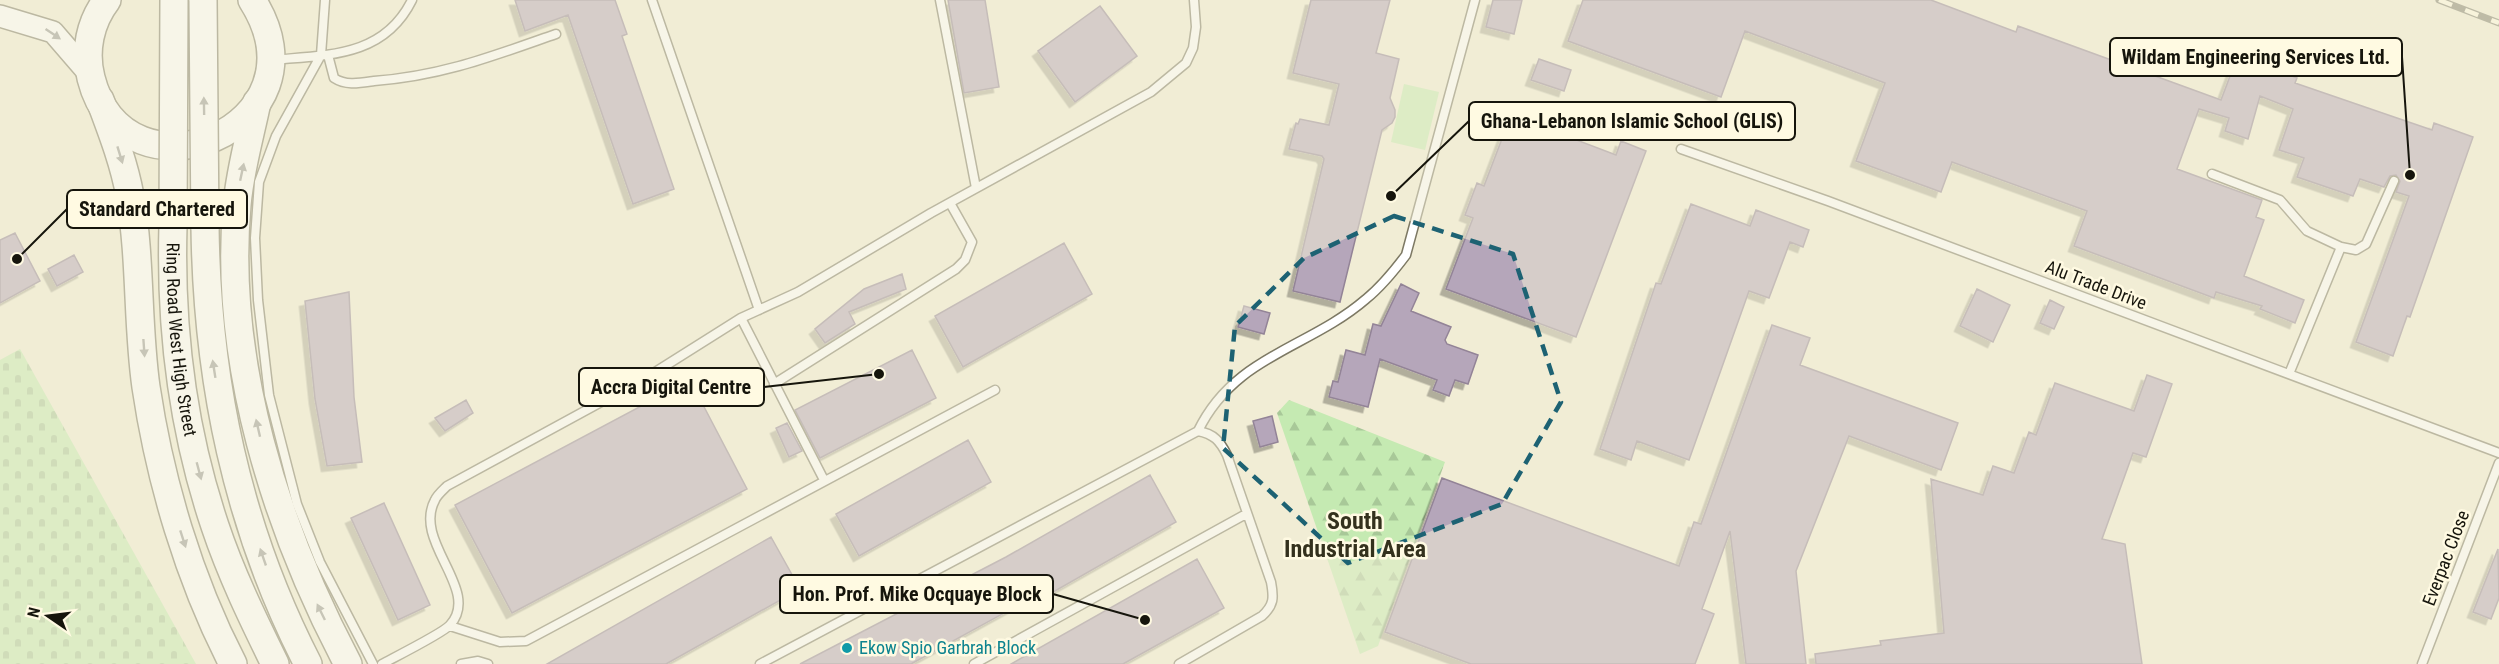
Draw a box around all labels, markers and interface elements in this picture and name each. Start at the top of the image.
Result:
one-way arrow [44,29,61,40]
callout: Wildam Engineering Services Ltd. [2110,38,2402,76]
text: Wildam Engineering Services Ltd. [2122,45,2390,69]
one-way arrow [199,96,209,115]
callout: Ghana-Lebanon Islamic School (GLIS) [1469,102,1795,140]
text: Ghana-Lebanon Islamic School (GLIS) [1481,109,1783,133]
one-way arrow [116,146,125,164]
one-way arrow [238,163,247,182]
callout: Standard Chartered [67,190,247,228]
text: Standard Chartered [79,197,235,221]
street label: Ring Road West High Street [163,243,202,438]
street label: Alu Trade Drive [2043,256,2150,313]
one-way arrow [139,339,148,358]
one-way arrow [210,359,219,378]
callout: Accra Digital Centre [579,368,764,406]
text: Accra Digital Centre [591,375,751,399]
one-way arrow [252,419,262,437]
one-way arrow [195,462,205,480]
district label: South Industrial Area [1284,507,1426,563]
street label: Everpac Close [2418,507,2473,608]
one-way arrow [179,530,188,548]
one-way arrow [258,548,268,566]
callout: Hon. Prof. Mike Ocquaye Block [780,575,1053,613]
text: Hon. Prof. Mike Ocquaye Block [792,582,1042,606]
north arrow [18,586,78,646]
one-way arrow [317,603,326,620]
text: N [24,605,44,620]
place label: Ekow Spio Garbrah Block [859,637,1036,658]
marker: Ekow Spio Garbrah Block [840,641,854,655]

